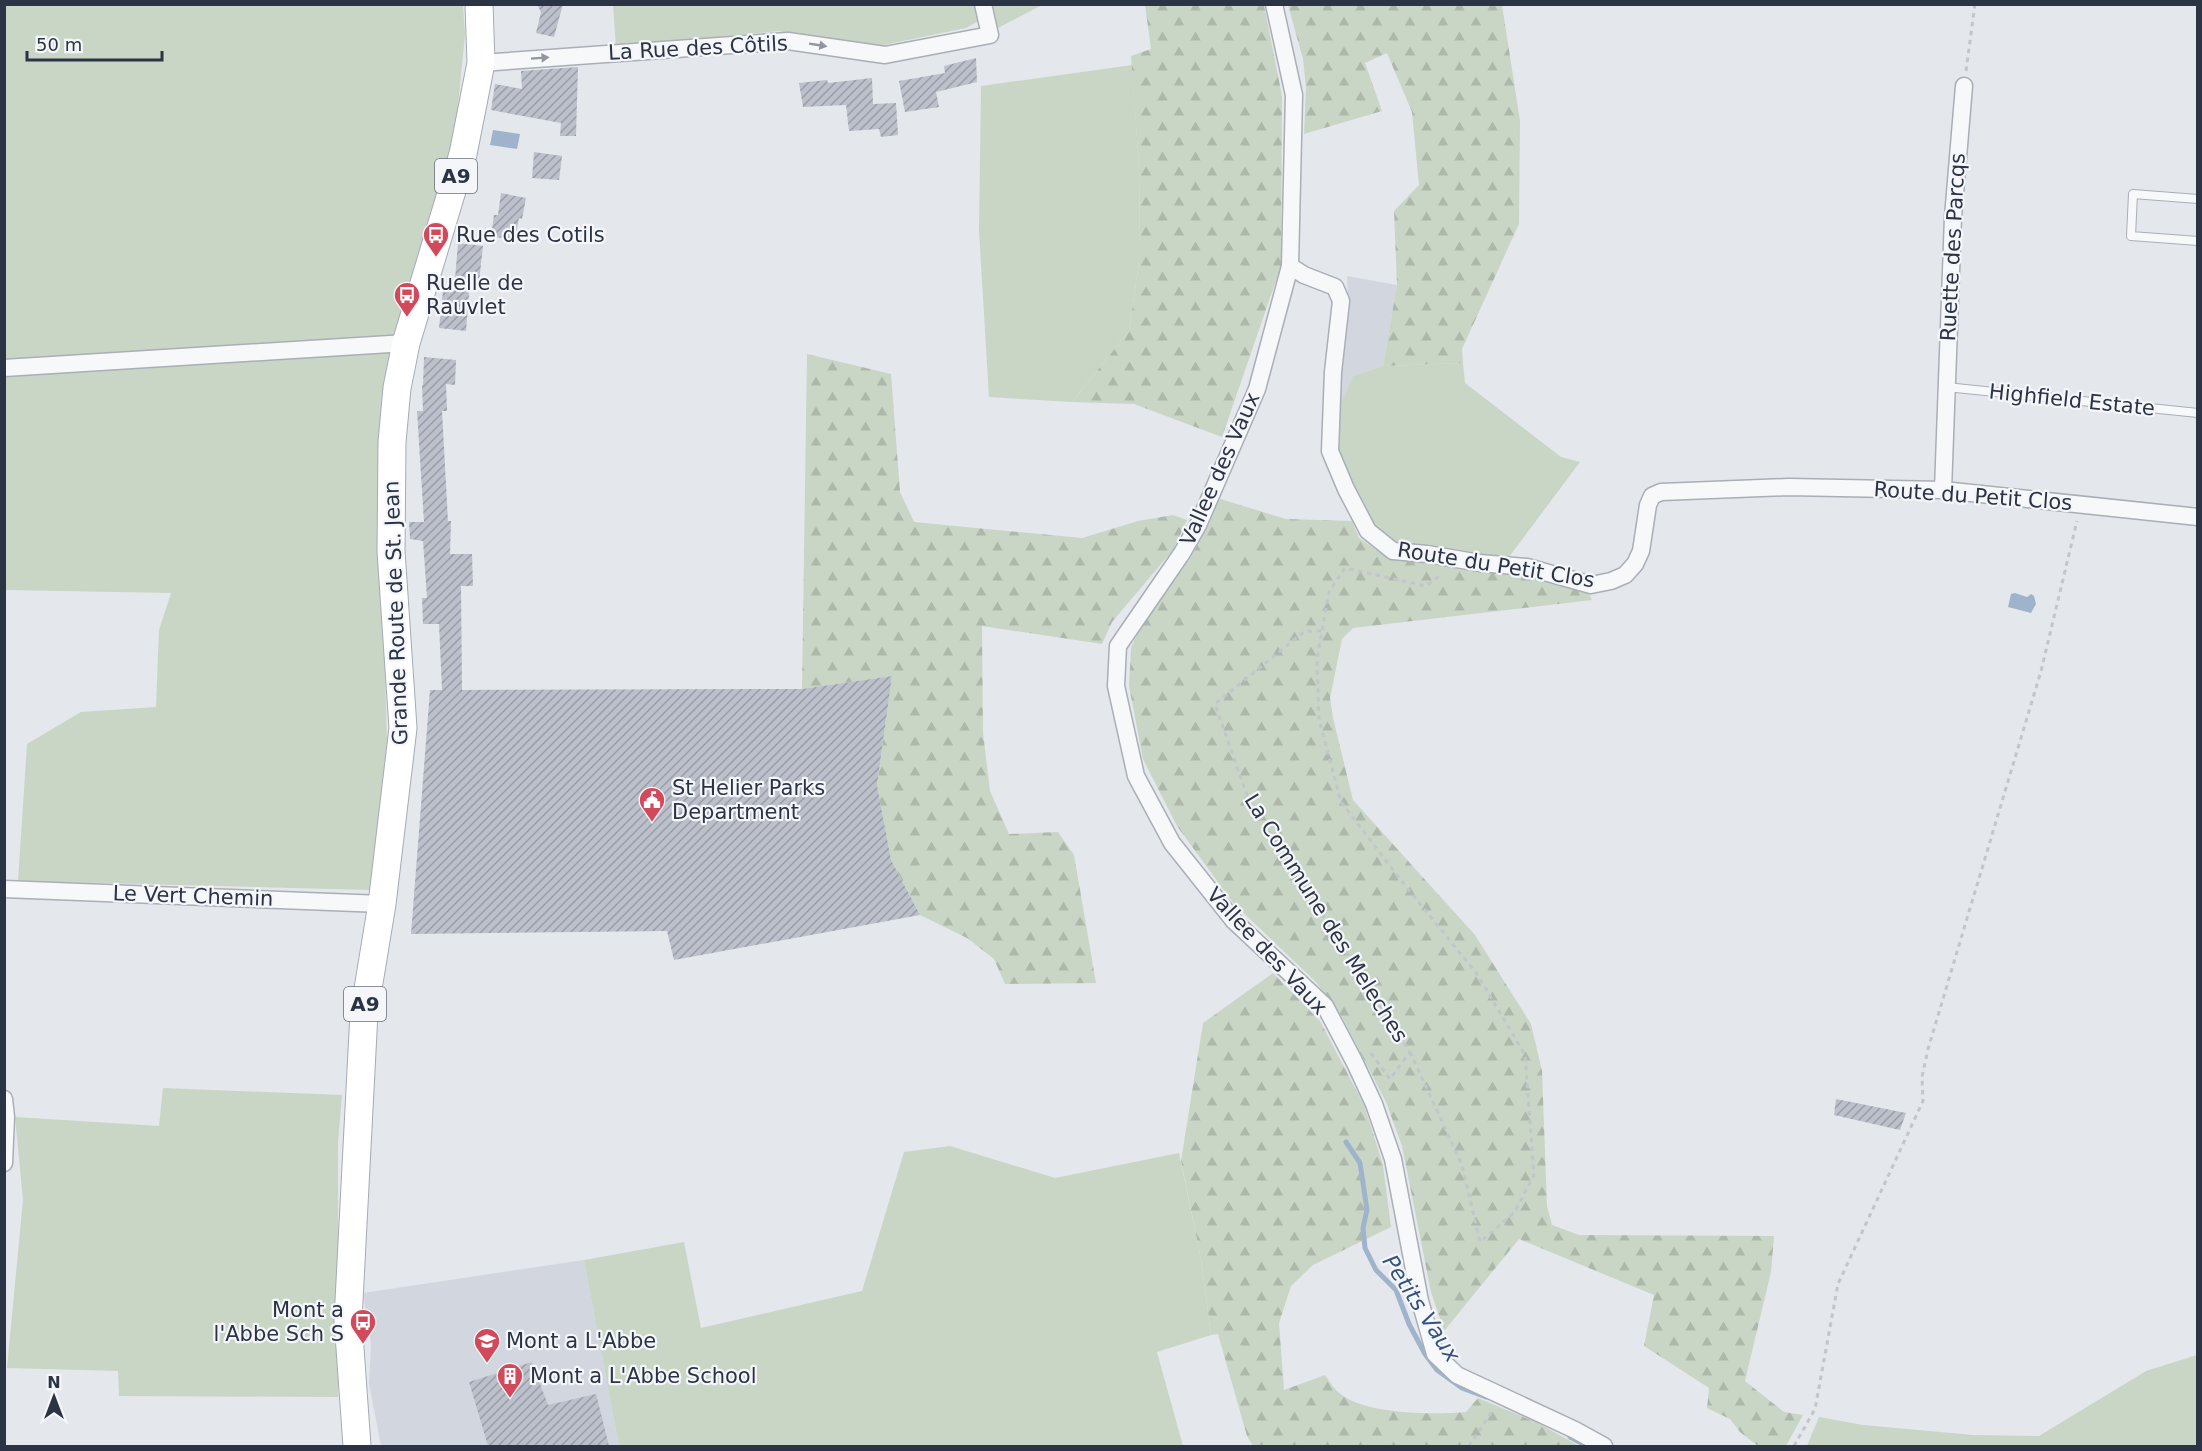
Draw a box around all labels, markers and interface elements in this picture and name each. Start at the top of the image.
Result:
scale bar [27,24,162,62]
street label: La Rue des Côtils [607,31,789,65]
text: 50 m [36,34,82,55]
one-way arrow [808,41,827,50]
one-way arrow [530,54,549,63]
street label: Ruette des Parcqs [1936,152,1970,342]
road number: A9 [435,159,477,193]
bus stop icon: Rue des Cotils [421,220,451,258]
place label: Rue des Cotils [456,223,605,247]
place label: Ruelle de Rauvlet [426,271,523,319]
bus stop icon: Ruelle de Rauvlet [392,280,422,318]
street label: Highfield Estate [1988,379,2156,421]
street label: Vallee des Vaux [1175,389,1265,549]
street label: Route du Petit Clos [1873,477,2073,515]
street label: Grande Route de St. Jean [379,480,413,746]
street label: Route du Petit Clos [1396,538,1596,592]
place label: St Helier Parks Department [672,776,825,824]
public building icon: St Helier Parks Department [637,785,667,823]
street label: La Commune des Meleches [1239,789,1413,1047]
street label: Le Vert Chemin [112,881,274,911]
street label: Vallee des Vaux [1202,882,1332,1020]
road number: A9 [344,987,386,1021]
water label: Petits Vaux [1378,1250,1466,1367]
place label: Mont a l'Abbe Sch S [214,1298,344,1346]
bus stop icon: Mont a l'Abbe Sch S [348,1307,378,1345]
school or university icon: Mont a L'Abbe [472,1326,502,1364]
place label: Mont a L'Abbe [506,1329,656,1353]
building icon: Mont a L'Abbe School [495,1361,525,1399]
place label: Mont a L'Abbe School [530,1364,757,1388]
north arrow [24,1367,84,1427]
text: N [47,1373,61,1392]

